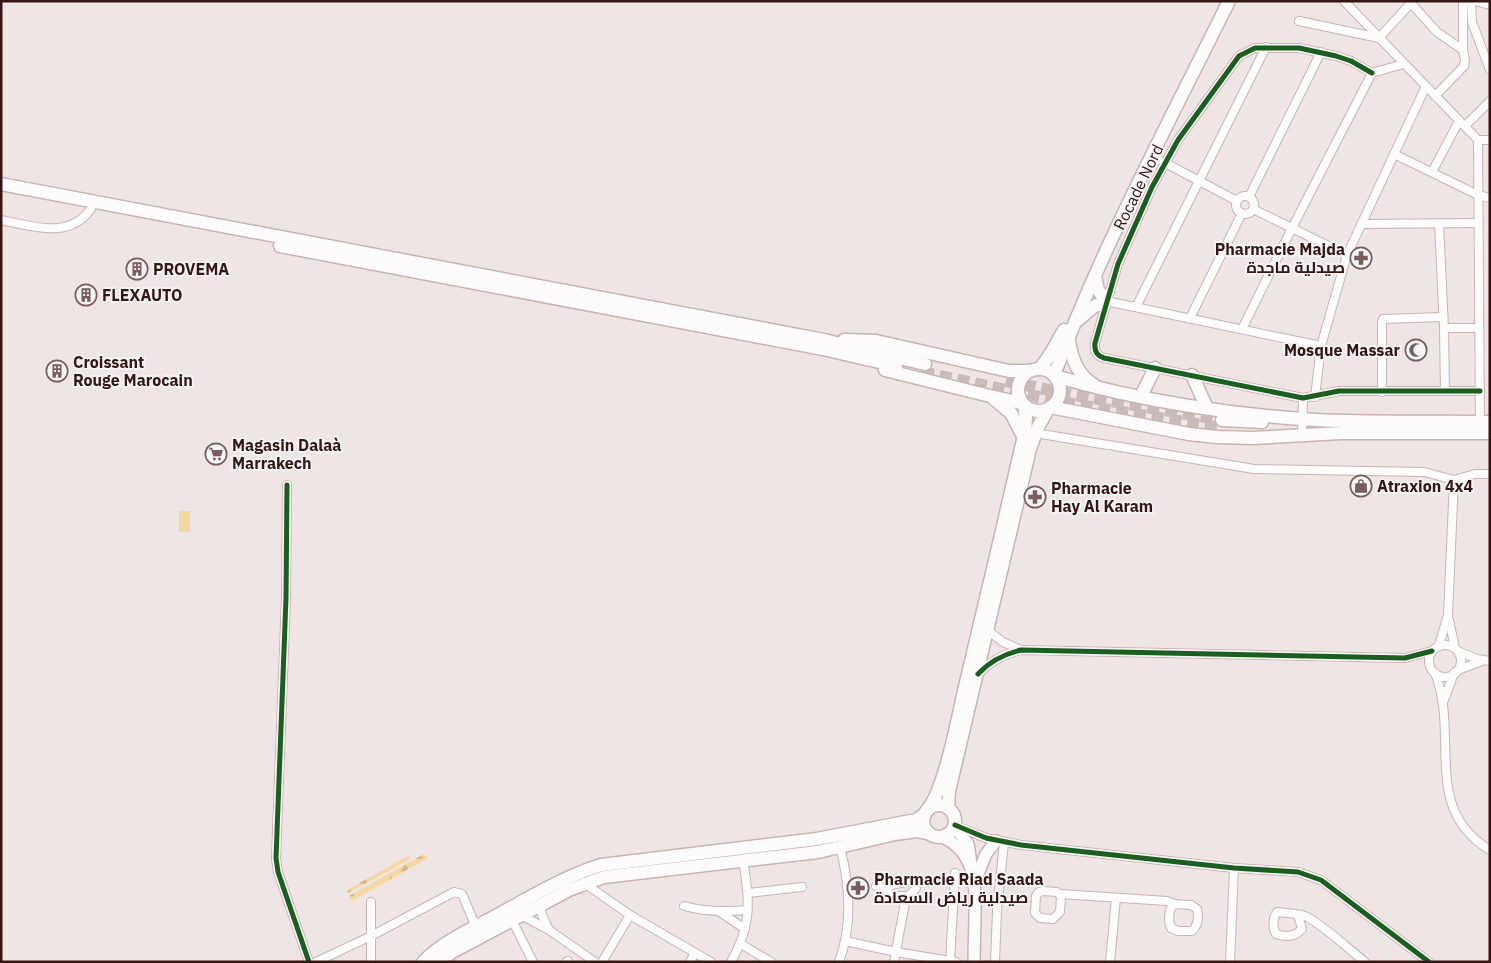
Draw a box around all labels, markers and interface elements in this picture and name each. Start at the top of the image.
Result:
street label: Rocade Nord [1109,141,1167,233]
place label: Pharmacie Majda صيدلية ماجدة [1215,239,1345,277]
pharmacy icon: Pharmacie Majda صيدلية ماجدة [1349,246,1373,270]
building icon: PROVEMA [125,257,149,281]
place label: PROVEMA [153,259,229,279]
building icon: FLEXAUTO [74,283,98,307]
place label: FLEXAUTO [102,285,182,305]
mosque icon: Mosque Massar [1404,338,1428,362]
place label: Mosque Massar [1284,340,1401,360]
place label: Croissant Rouge Marocain [73,352,193,390]
building icon: Croissant Rouge Marocain [45,359,69,383]
place label: Magasin Dalaà Marrakech [232,435,341,473]
supermarket icon: Magasin Dalaà Marrakech [204,442,228,466]
shop icon: Atraxion 4x4 [1349,474,1373,498]
place label: Atraxion 4x4 [1377,476,1474,496]
place label: Pharmacie Hay Al Karam [1051,478,1153,516]
pharmacy icon: Pharmacie Hay Al Karam [1023,485,1047,509]
place label: Pharmacie Riad Saada صيدلية رياض السعادة [874,869,1044,907]
pharmacy icon: Pharmacie Riad Saada صيدلية رياض السعادة [846,876,870,900]

